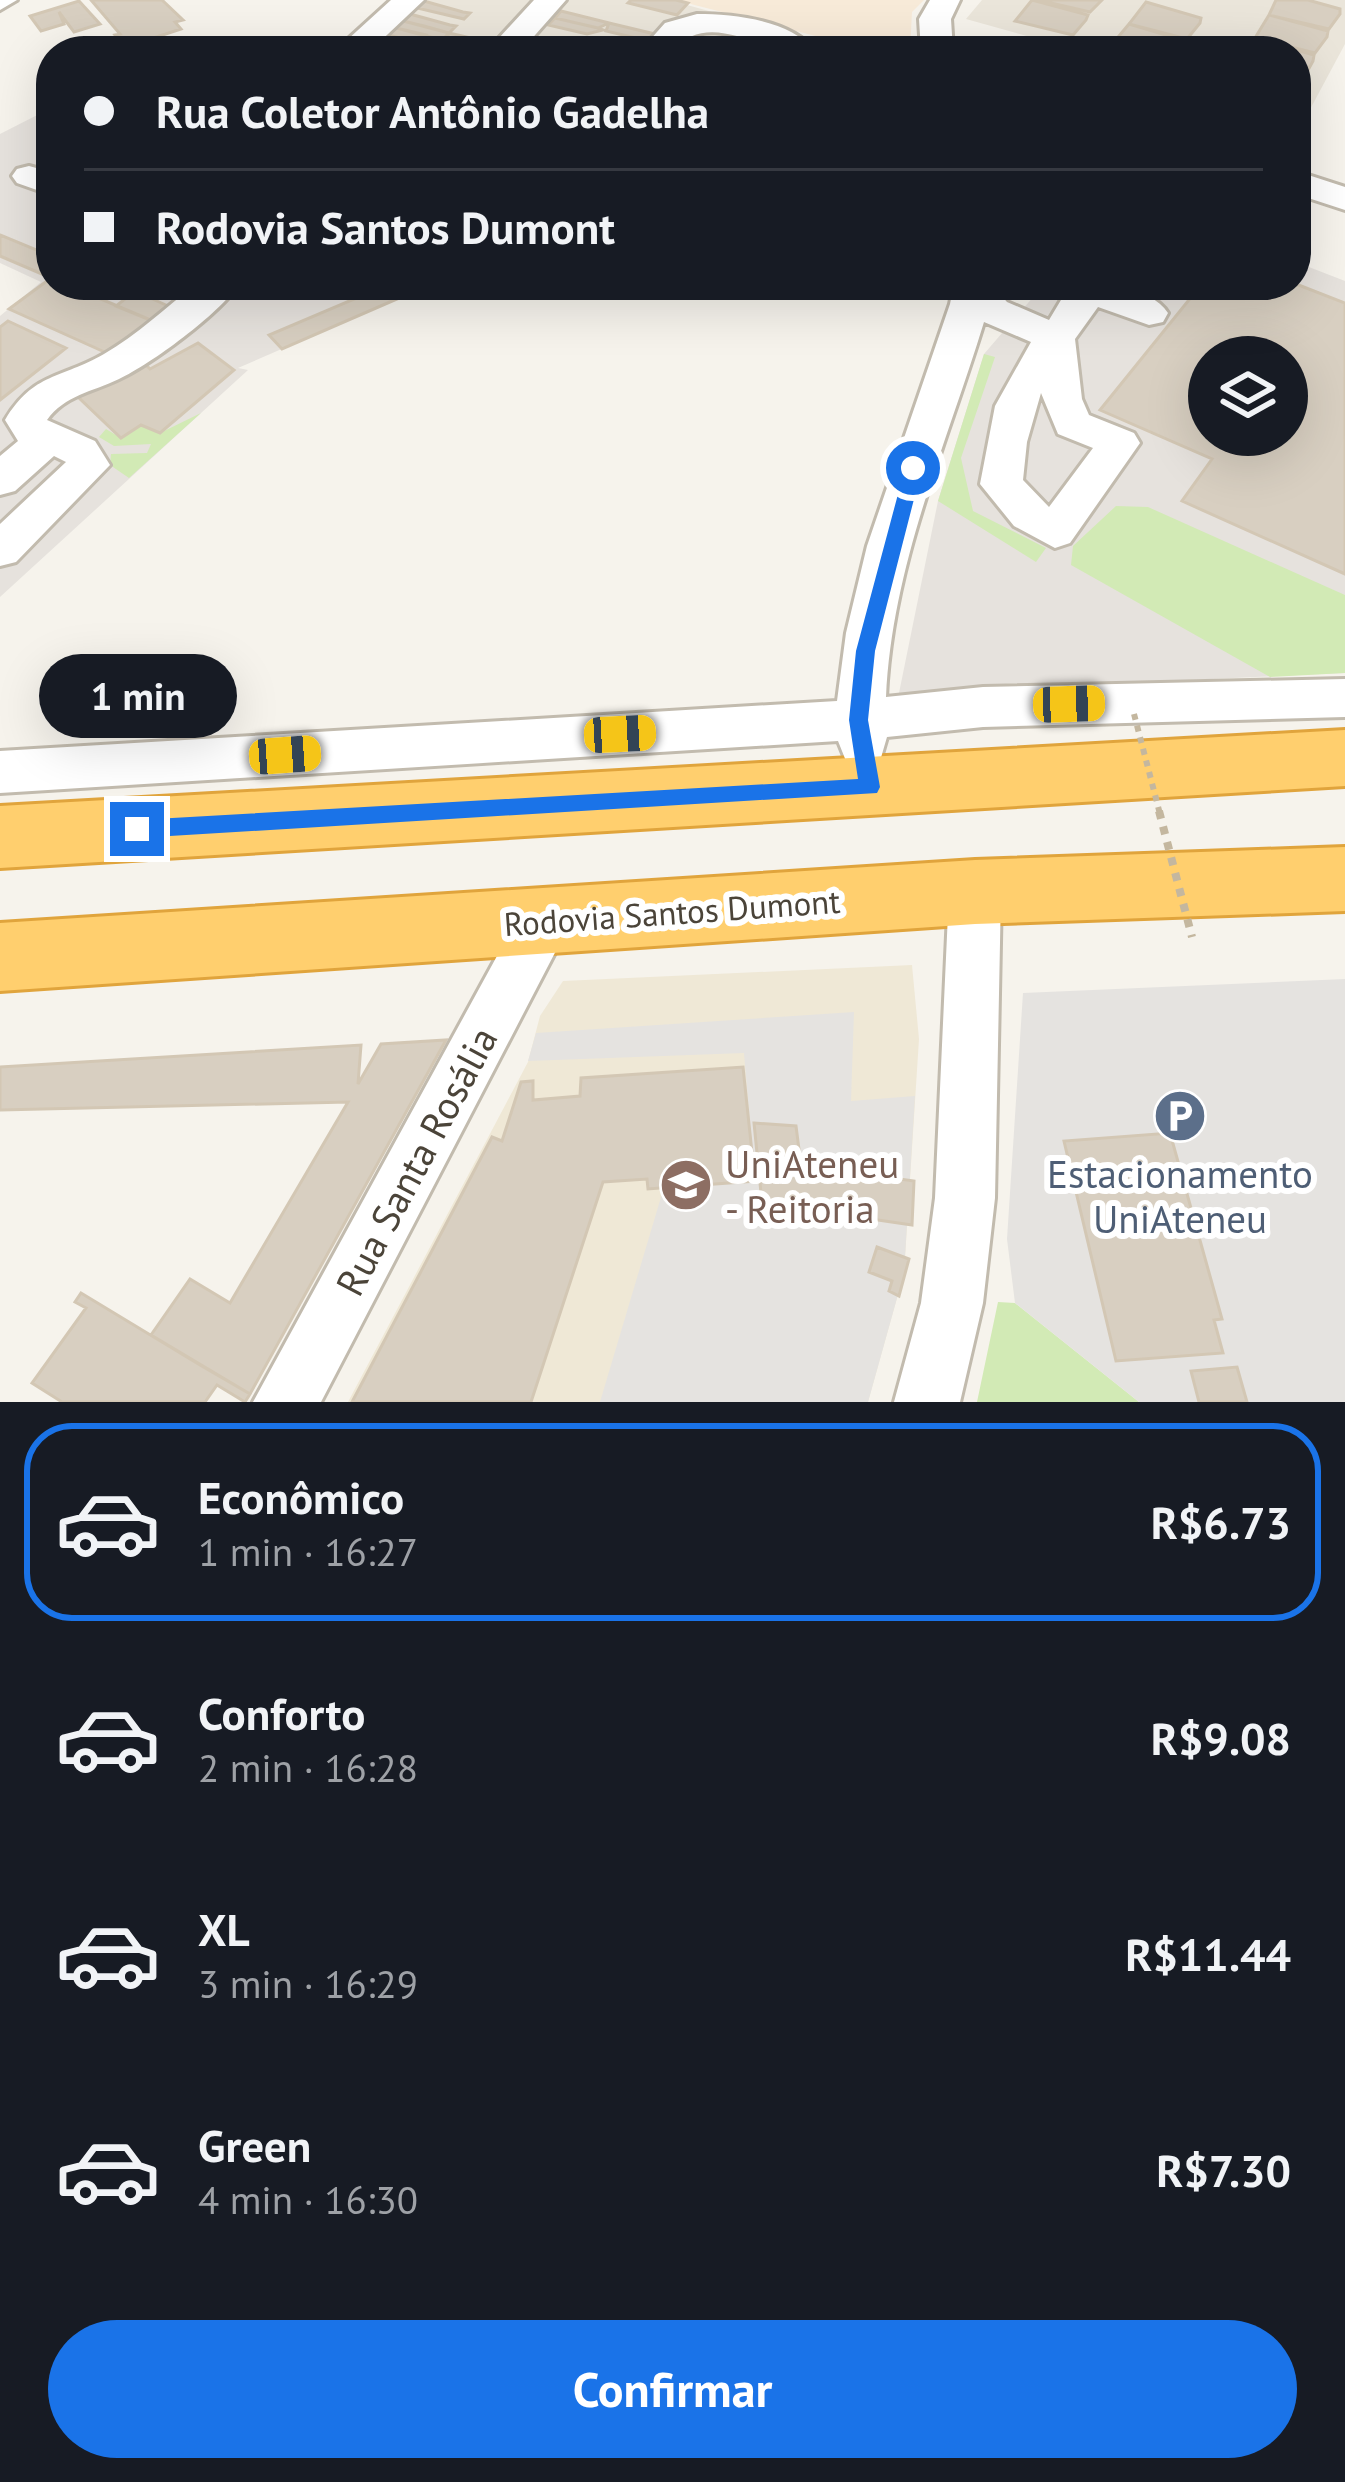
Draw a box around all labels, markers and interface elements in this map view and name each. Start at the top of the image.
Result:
text: Rua Coletor Antônio Gadelha [156,82,709,140]
text: Rodovia Santos Dumont [156,198,615,256]
map controls [1188,336,1308,456]
button: layers [1188,336,1308,456]
route start [886,441,940,495]
callout: 1 min [38,655,236,739]
text: 1 min [90,670,186,721]
car [1032,685,1106,723]
car [583,714,657,754]
car [248,735,322,775]
route end [110,802,164,856]
street label: Rodovia Santos Dumont [502,879,842,945]
street label: Rua Santa Rosália [324,1018,508,1304]
parking icon: Estacionamento UniAteneu [1152,1088,1208,1144]
place label: UniAteneu - Reitoria [725,1138,899,1234]
place label: Estacionamento UniAteneu [1047,1148,1313,1244]
school or university icon: UniAteneu - Reitoria [658,1157,714,1213]
icon: car [54,1468,162,1576]
text: Econômico [198,1468,404,1526]
text: R$6.73 [1151,1493,1291,1551]
text: 1 min · 16:27 [198,1526,418,1577]
icon: car [54,1684,162,1792]
text: Conforto [198,1684,365,1742]
text: R$9.08 [1151,1709,1291,1767]
text: 2 min · 16:28 [198,1742,418,1793]
icon: car [54,1900,162,2008]
text: XL [198,1900,250,1958]
text: R$11.44 [1125,1925,1291,1983]
text: 3 min · 16:29 [198,1958,418,2009]
icon: car [54,2116,162,2224]
text: Green [198,2116,311,2174]
text: R$7.30 [1156,2141,1291,2199]
text: 4 min · 16:30 [198,2174,418,2225]
button: Confirmar [48,2320,1297,2458]

